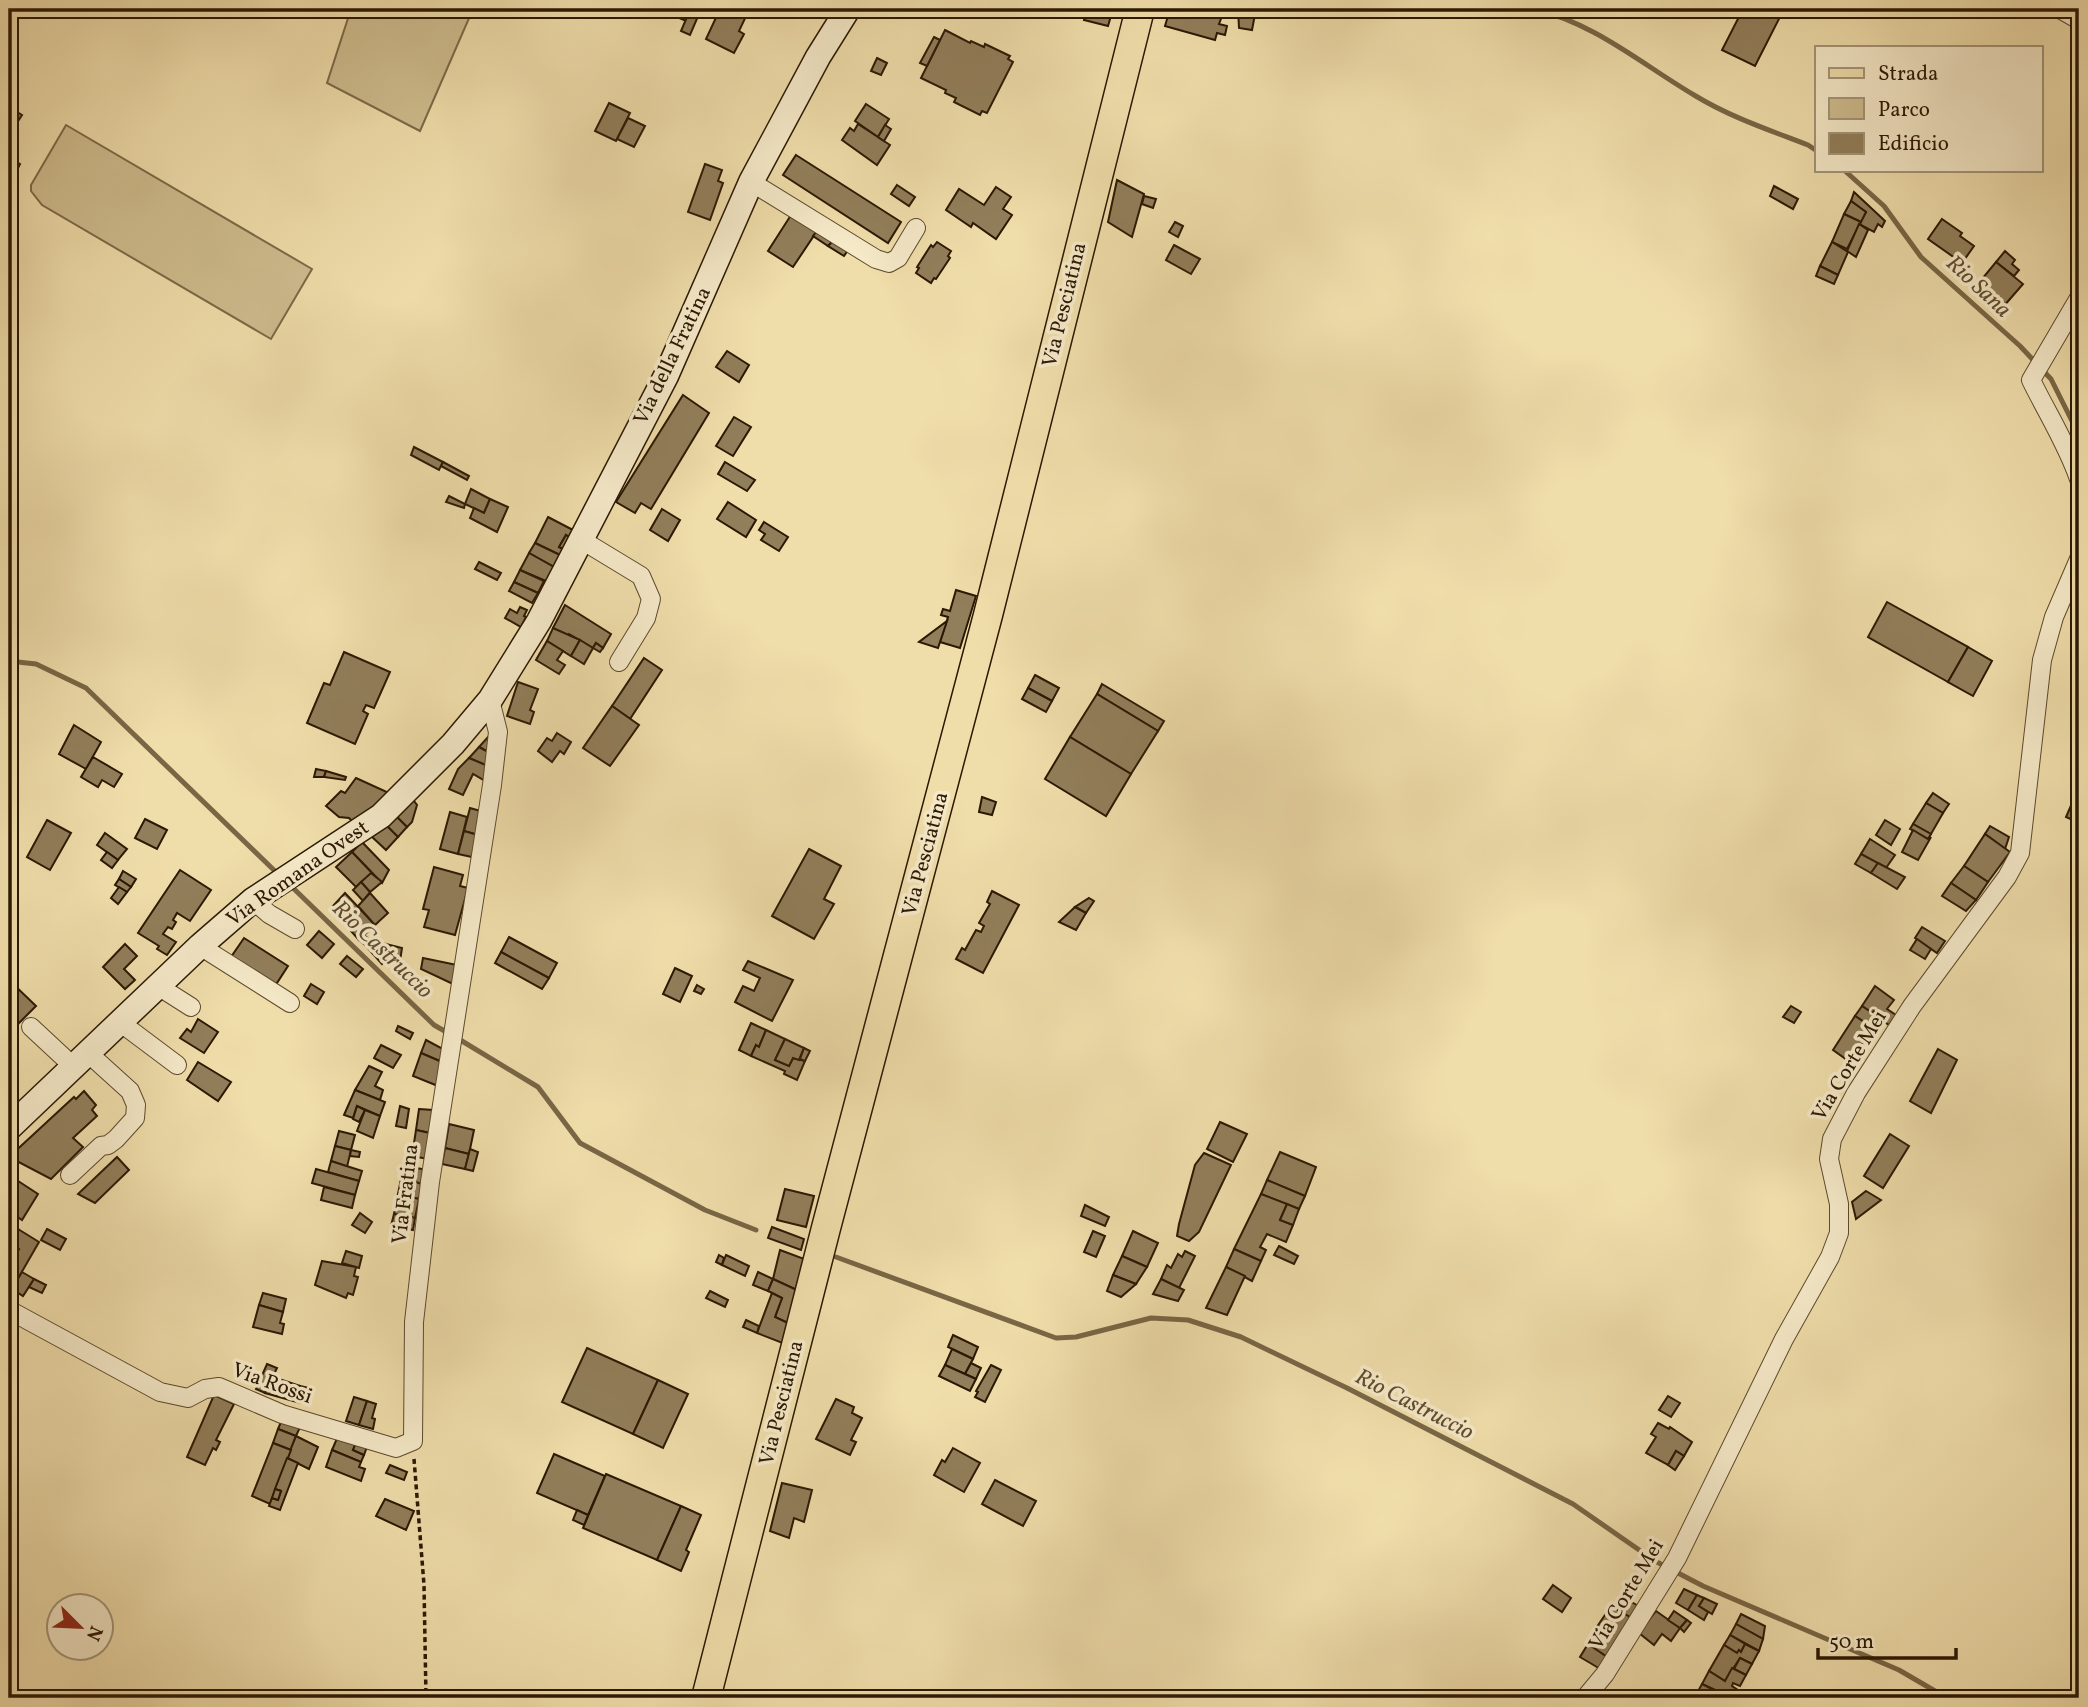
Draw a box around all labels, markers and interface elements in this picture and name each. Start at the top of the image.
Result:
legend [1815,46,2042,172]
text: Strada [1878,60,1939,89]
text: Parco [1878,96,1930,125]
text: Edificio [1878,130,1949,159]
street label: Via Pesciatina [1035,240,1095,370]
water label: Rio Sana [1938,248,2018,326]
street label: Via della Fratina [627,282,719,430]
street label: Via Pesciatina [895,789,957,919]
street label: Via Romana Ovest [221,814,375,934]
water label: Rio Castruccio [324,894,440,1007]
street label: Via Corte Mei [1805,1005,1895,1127]
street label: Via Fratina [385,1142,427,1246]
street label: Via Pesciatina [752,1338,812,1468]
street label: Via Rossi [228,1356,316,1412]
water label: Rio Castruccio [1349,1361,1479,1449]
street label: Via Corte Mei [1582,1534,1672,1656]
north arrow [46,1592,116,1662]
scale bar [1818,1616,1957,1660]
text: N [79,1622,108,1645]
text: 50 m [1829,1628,1874,1657]

